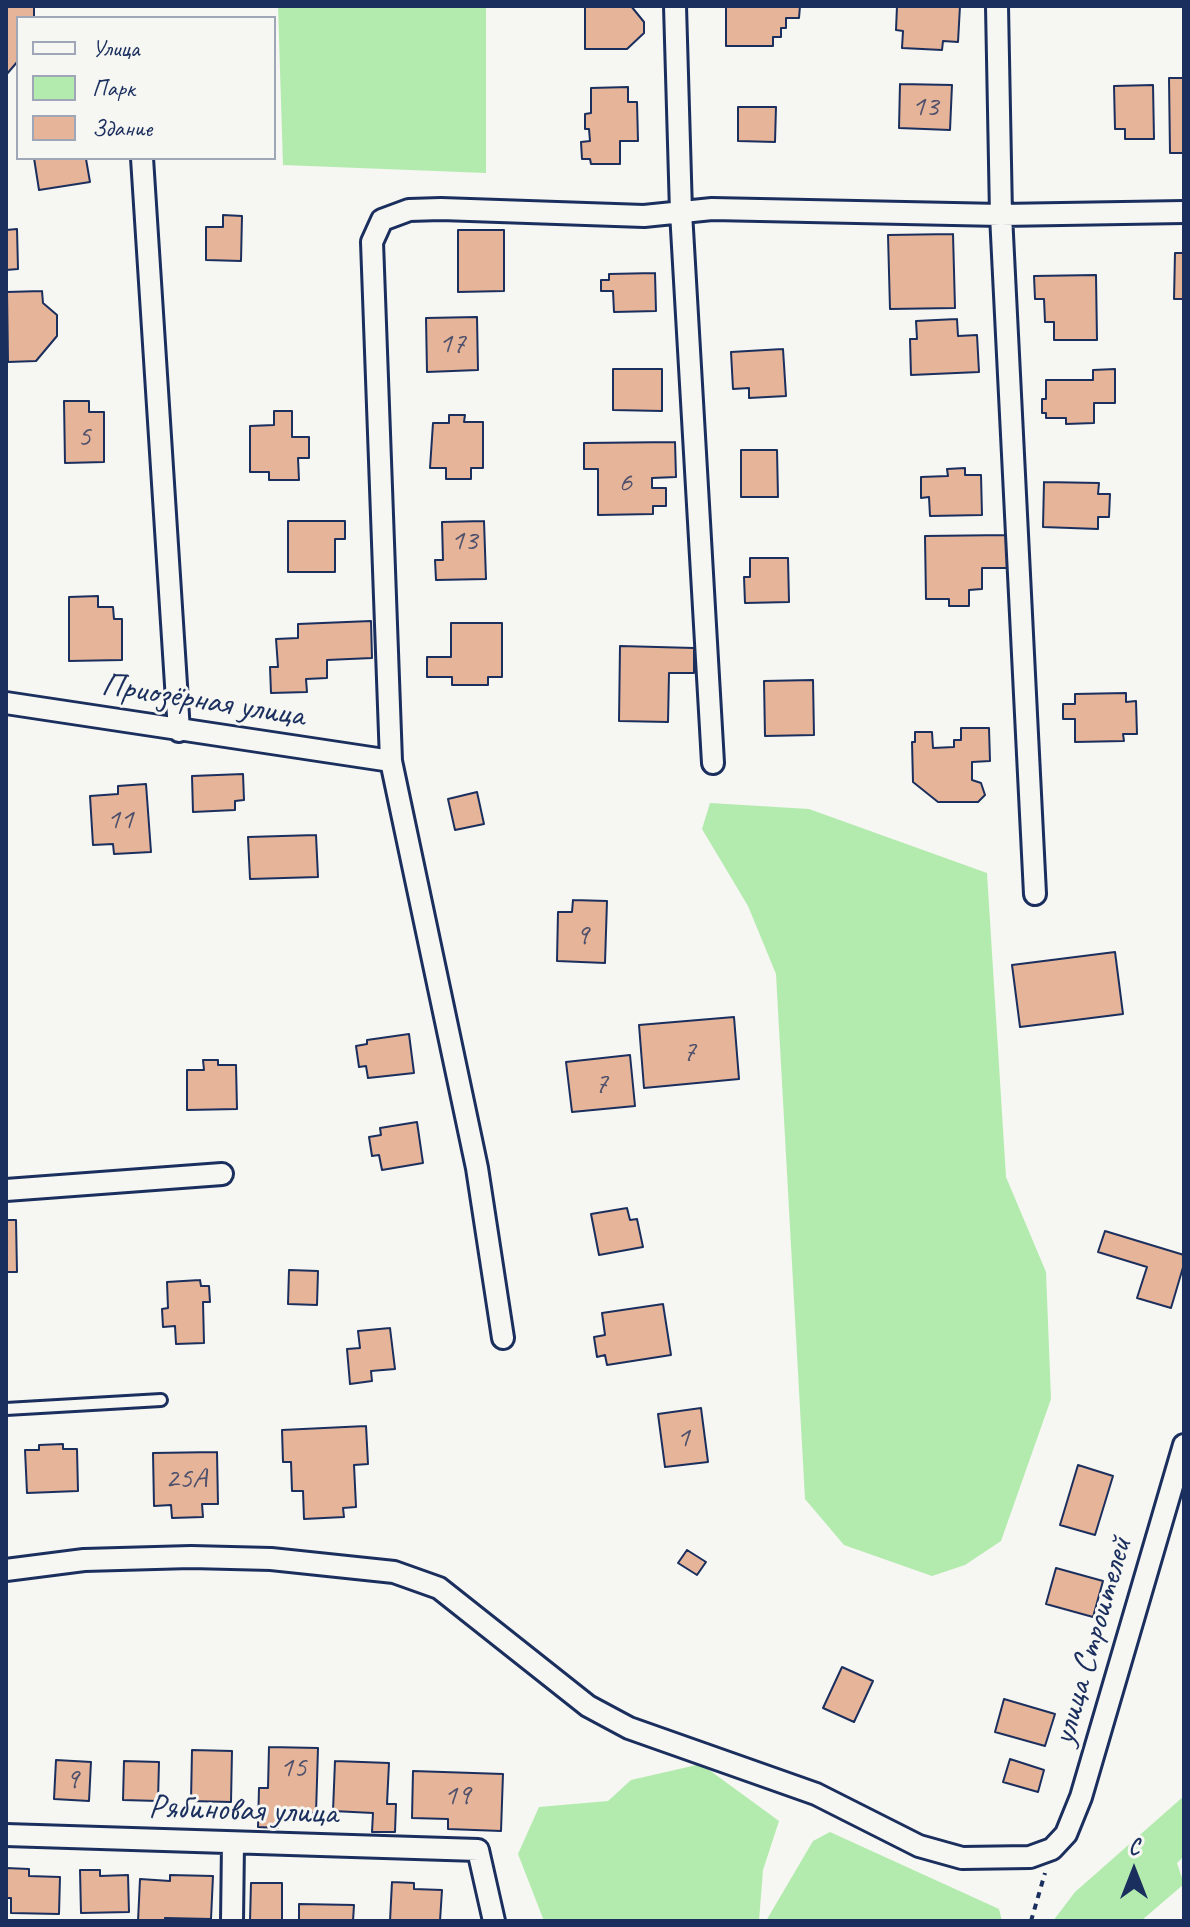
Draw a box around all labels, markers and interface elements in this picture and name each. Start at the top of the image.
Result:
legend [16,16,276,160]
text: Улица [92,33,140,63]
text: Парк [92,73,135,103]
house number: 13 [912,89,938,125]
text: Здание [92,113,152,143]
house number: 17 [439,326,465,362]
house number: 5 [77,419,91,455]
house number: 6 [618,465,632,501]
house number: 13 [451,523,477,559]
street label: Приозёрная улица [99,665,307,737]
house number: 11 [107,802,133,838]
house number: 9 [575,918,589,954]
house number: 7 [682,1034,696,1070]
house number: 7 [594,1066,608,1102]
house number: 1 [676,1420,690,1456]
house number: 25А [165,1461,207,1497]
street label: улица Строителей [1044,1532,1142,1750]
house number: 15 [280,1750,306,1786]
house number: 9 [65,1762,79,1798]
house number: 19 [444,1778,470,1814]
street label: Рябиновая улица [148,1787,338,1835]
north arrow [1094,1831,1174,1911]
text: С [1129,1833,1139,1861]

